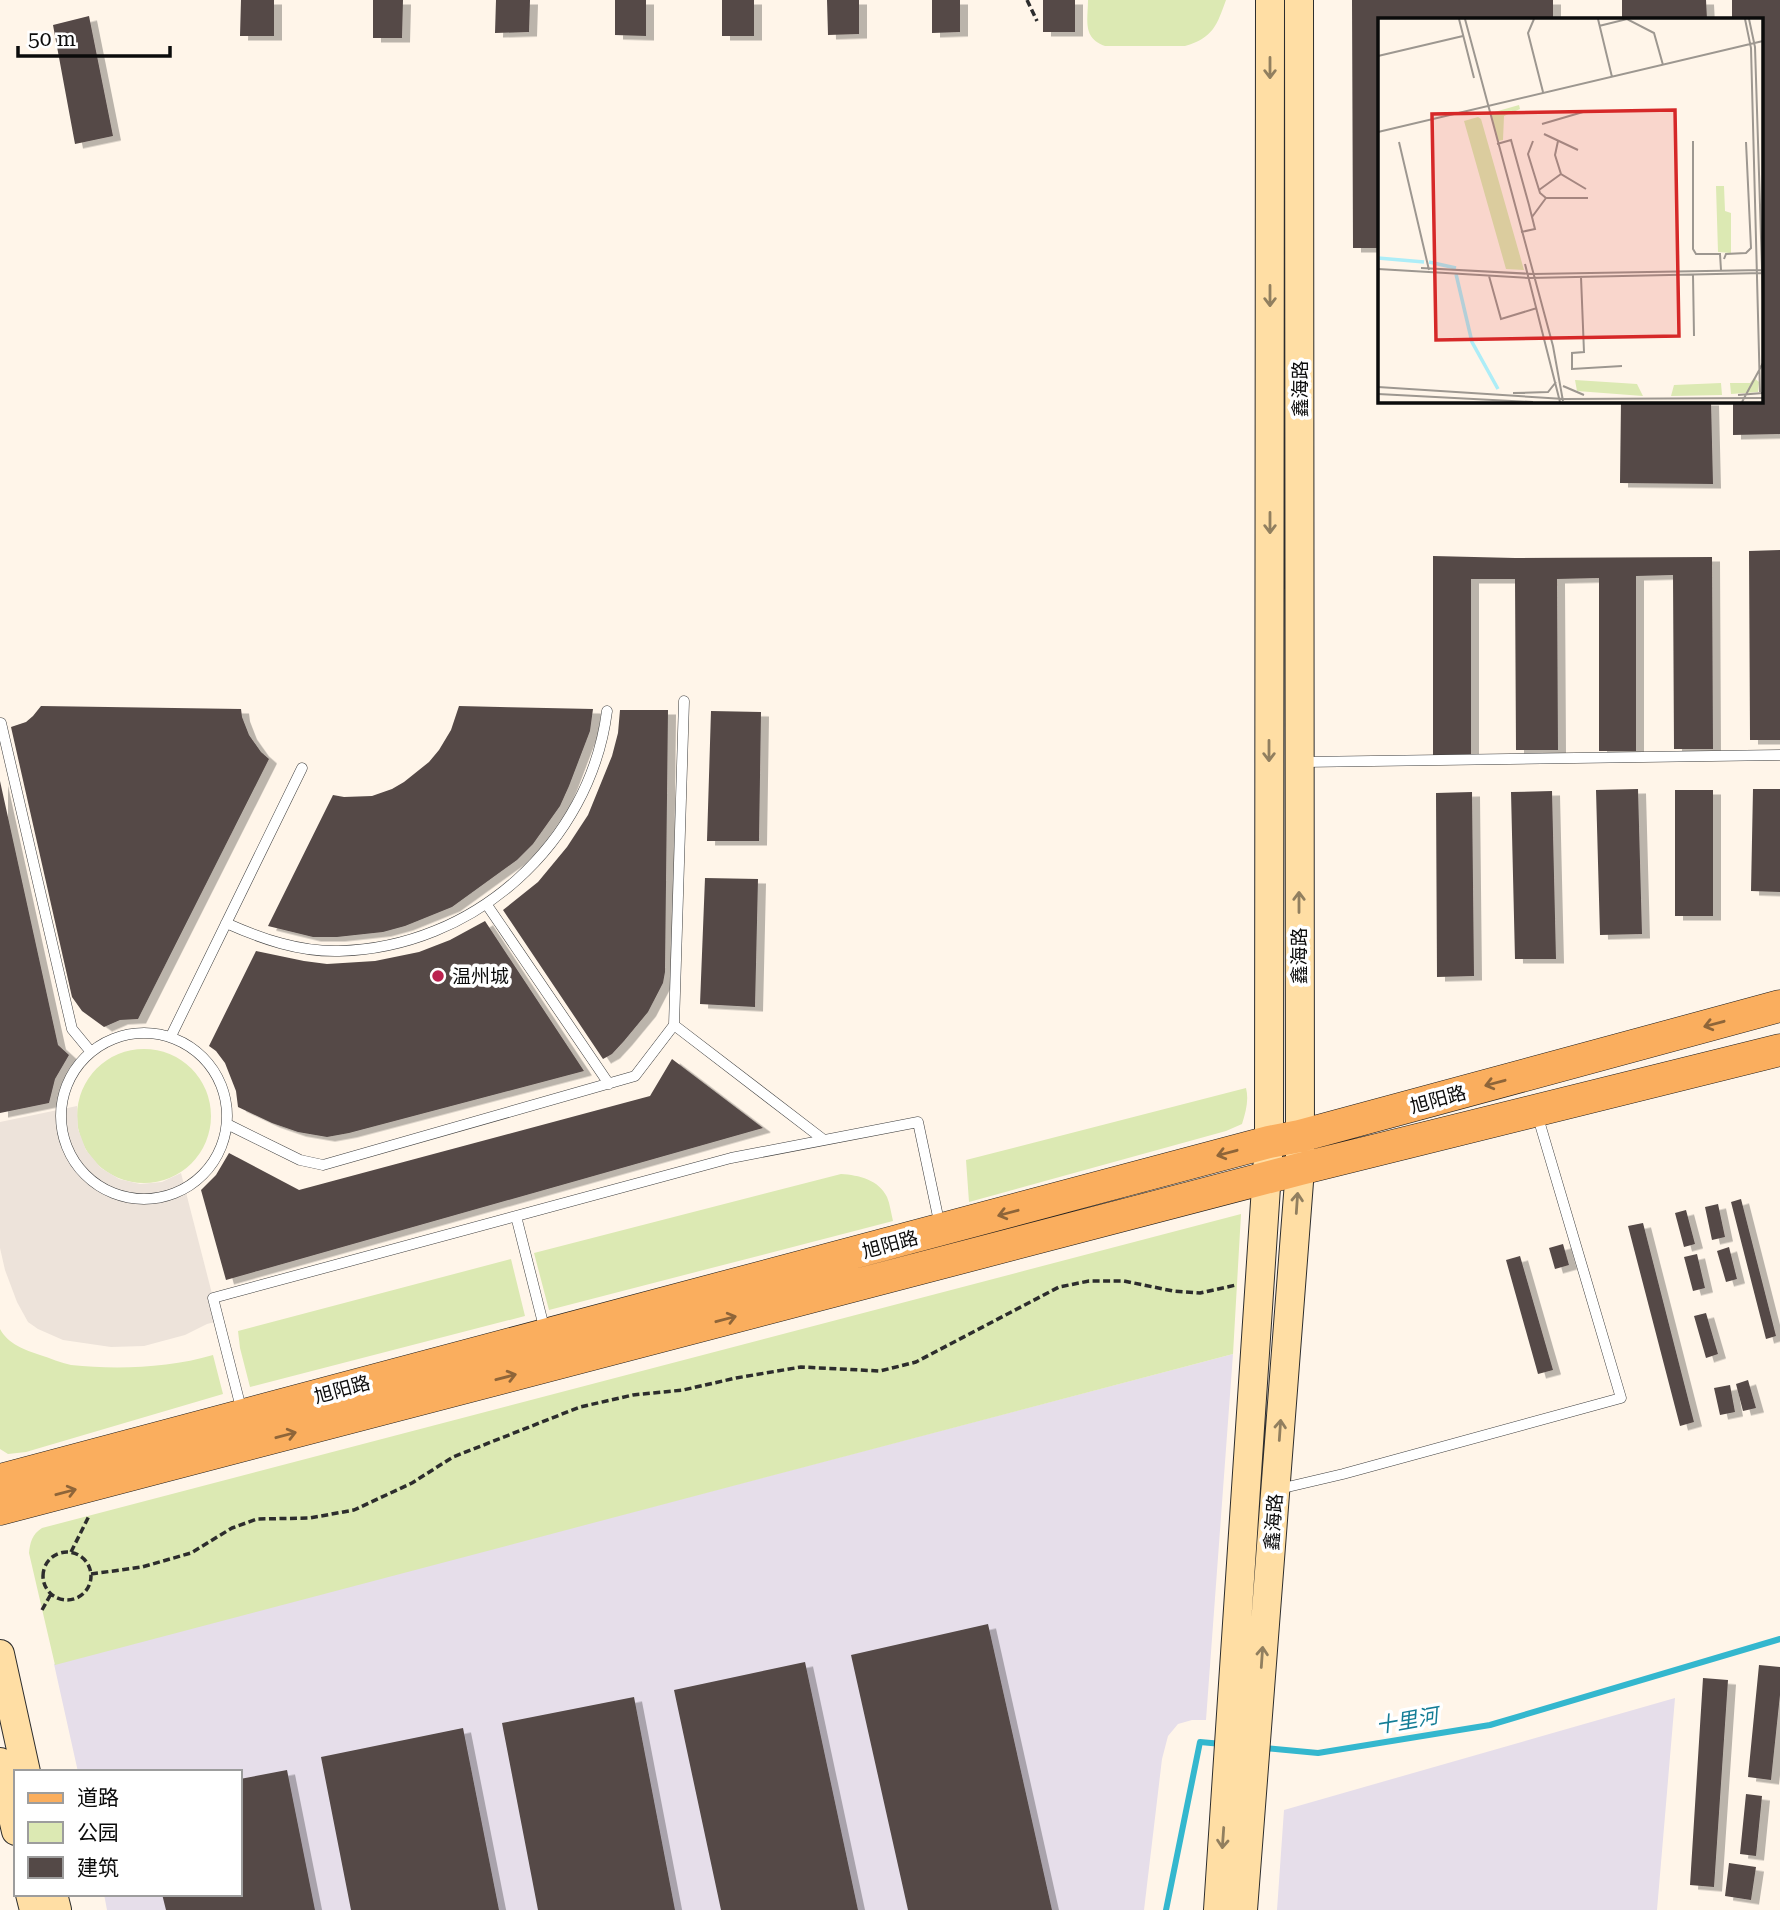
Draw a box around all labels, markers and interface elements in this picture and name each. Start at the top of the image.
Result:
scale bar [18,14,170,58]
inset map [1378,18,1762,402]
text: 50 m [28,27,76,51]
one-way arrow [1263,56,1277,79]
one-way arrow [1263,284,1277,307]
street label: 鑫海路 [1289,360,1312,418]
one-way arrow [1263,511,1276,534]
one-way arrow [1262,739,1276,762]
one-way arrow [1292,891,1306,914]
street label: 鑫海路 [1288,927,1311,985]
place label: 温州城 [452,965,509,988]
marker: 温州城 [430,968,446,984]
one-way arrow [1703,1018,1726,1031]
one-way arrow [1484,1078,1506,1091]
street label: 旭阳路 [1408,1081,1469,1118]
one-way arrow [1216,1148,1238,1161]
one-way arrow [1291,1192,1304,1215]
one-way arrow [997,1207,1019,1220]
street label: 旭阳路 [860,1226,921,1263]
one-way arrow [715,1312,737,1325]
one-way arrow [495,1370,517,1383]
street label: 旭阳路 [312,1371,373,1408]
one-way arrow [1274,1419,1287,1442]
one-way arrow [274,1428,297,1441]
one-way arrow [55,1485,77,1498]
street label: 鑫海路 [1260,1493,1287,1551]
one-way arrow [1256,1646,1269,1668]
water label: 十里河 [1374,1703,1444,1738]
legend [14,1770,242,1896]
text: 道路 [77,1786,119,1810]
text: 公园 [77,1821,119,1845]
one-way arrow [1216,1826,1229,1848]
text: 建筑 [77,1856,119,1880]

